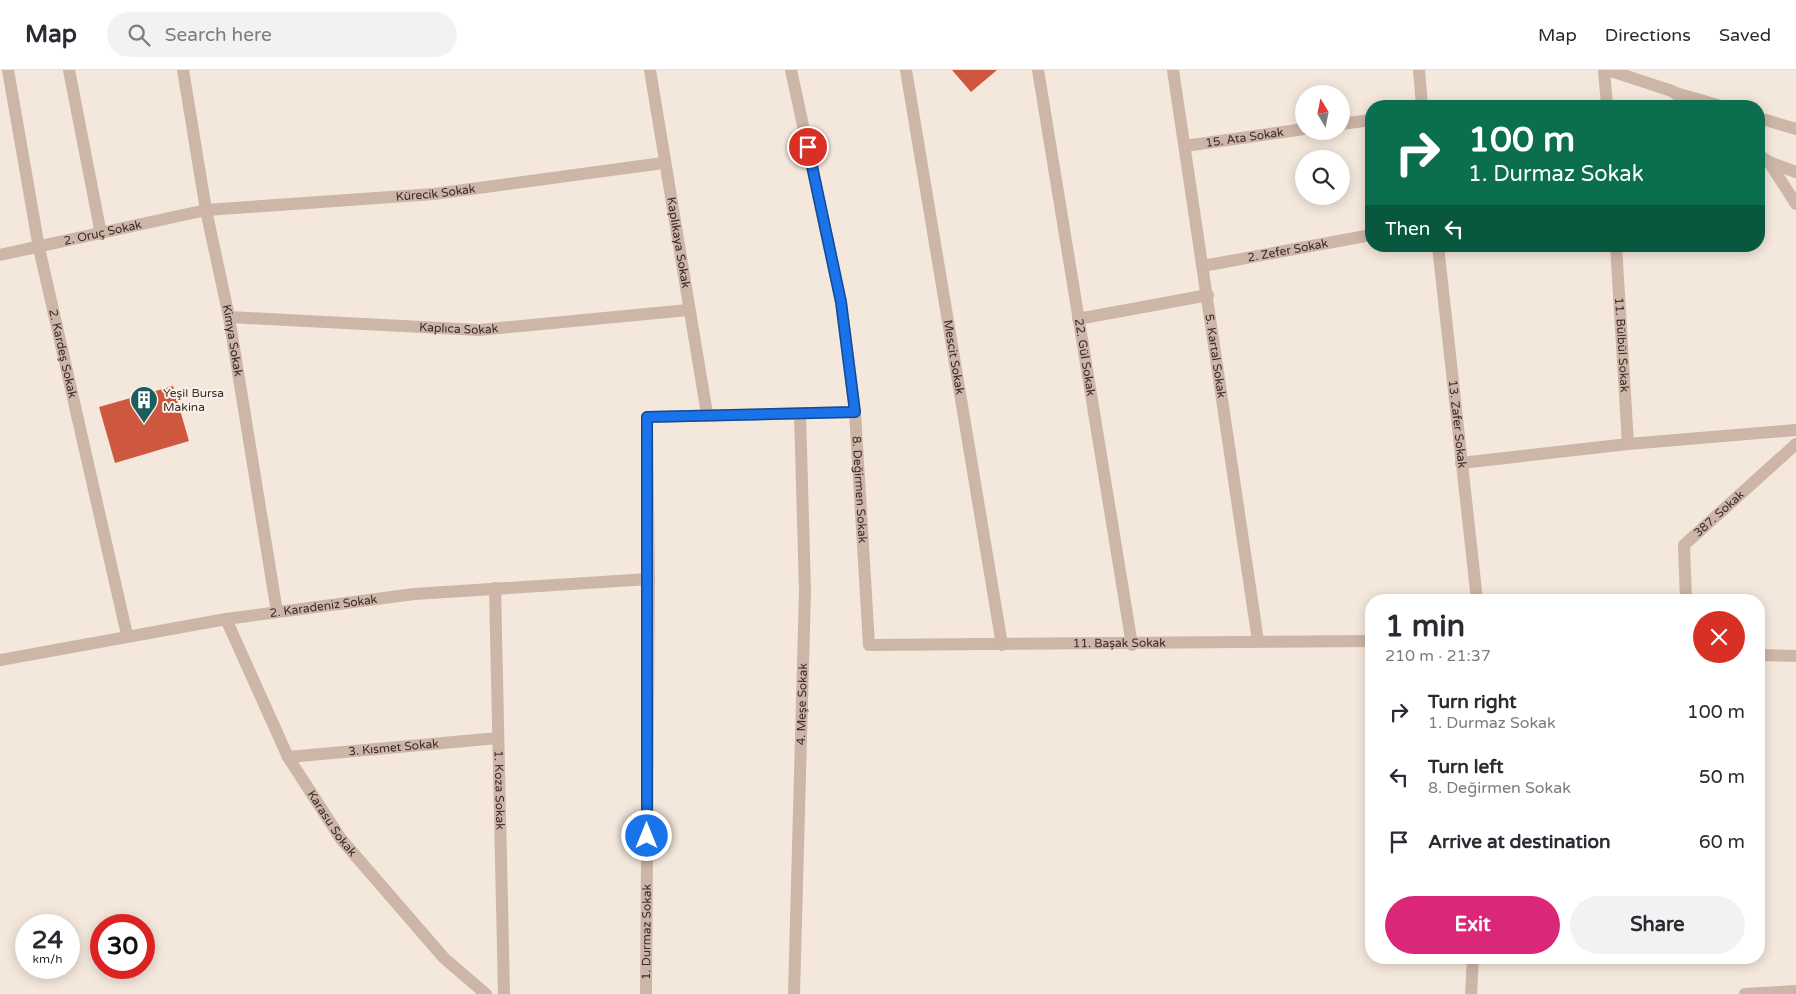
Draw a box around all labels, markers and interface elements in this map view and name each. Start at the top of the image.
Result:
search box [107,12,457,57]
text: Map [25,20,77,49]
icon: search [125,21,153,49]
text: Search here [165,24,272,46]
text: Map [1538,24,1577,46]
text: Directions [1605,24,1691,46]
text: Saved [1719,24,1771,46]
north arrow [1295,85,1350,140]
map controls [1295,85,1350,205]
text: 100 m [1468,119,1575,161]
icon: right [1385,120,1450,185]
street label: 15. Ata Sokak [1204,125,1285,150]
pin [787,126,829,168]
icon: arrive [794,133,822,161]
button: search [1295,150,1350,205]
text: 1. Durmaz Sokak [1468,161,1644,187]
street label: Kürecik Sokak [395,181,477,204]
street label: Kaplıkaya Sokak [664,196,693,290]
icon: left [1440,215,1468,243]
street label: 2. Oruç Sokak [62,217,143,248]
text: Then [1385,218,1430,240]
street label: 2. Zefer Sokak [1246,236,1329,265]
street label: 11. Bülbül Sokak [1612,297,1632,393]
street label: Kimya Sokak [219,303,246,378]
street label: 2. Kardeş Sokak [46,308,80,400]
street label: 5. Kartal Sokak [1202,313,1229,399]
street label: 22. Gül Sokak [1072,317,1098,397]
street label: Mescit Sokak [941,319,967,396]
street label: Kaplıca Sokak [419,320,499,337]
street label: 13. Zafer Sokak [1446,379,1469,469]
building icon: Yeşil Bursa Makina [129,385,159,424]
place label: Yeşil Bursa Makina [163,386,224,414]
street label: 8. Değirmen Sokak [849,436,870,544]
street label: 387. Sokak [1691,487,1747,540]
street label: 2. Karadeniz Sokak [269,592,378,620]
text: 1 min [1385,608,1465,645]
button: close [1693,611,1745,663]
street label: 11. Başak Sokak [1073,636,1166,650]
text: 210 m · 21:37 [1385,646,1491,666]
street label: 4. Meşe Sokak [794,662,810,745]
text: Turn right [1428,691,1516,713]
icon: right [1385,698,1413,726]
text: 100 m [1687,701,1745,723]
text: 1. Durmaz Sokak [1428,713,1556,733]
street label: 3. Kısmet Sokak [348,736,440,759]
street label: 1. Koza Sokak [492,750,507,830]
text: Turn left [1428,756,1504,778]
icon: left [1385,763,1413,791]
text: 50 m [1699,766,1745,788]
text: 8. Değirmen Sokak [1428,778,1571,798]
street label: Karasu Sokak [305,788,360,859]
position arrow [620,809,672,861]
icon: arrive [1385,828,1413,856]
text: Arrive at destination [1428,831,1611,853]
text: 60 m [1699,831,1745,853]
street label: 1. Durmaz Sokak [639,884,654,980]
button: Exit [1385,896,1560,954]
button: Share [1570,896,1745,954]
speed limit sign: 30 [90,914,155,979]
text: 24 [32,925,63,955]
text: km/h [32,952,63,966]

